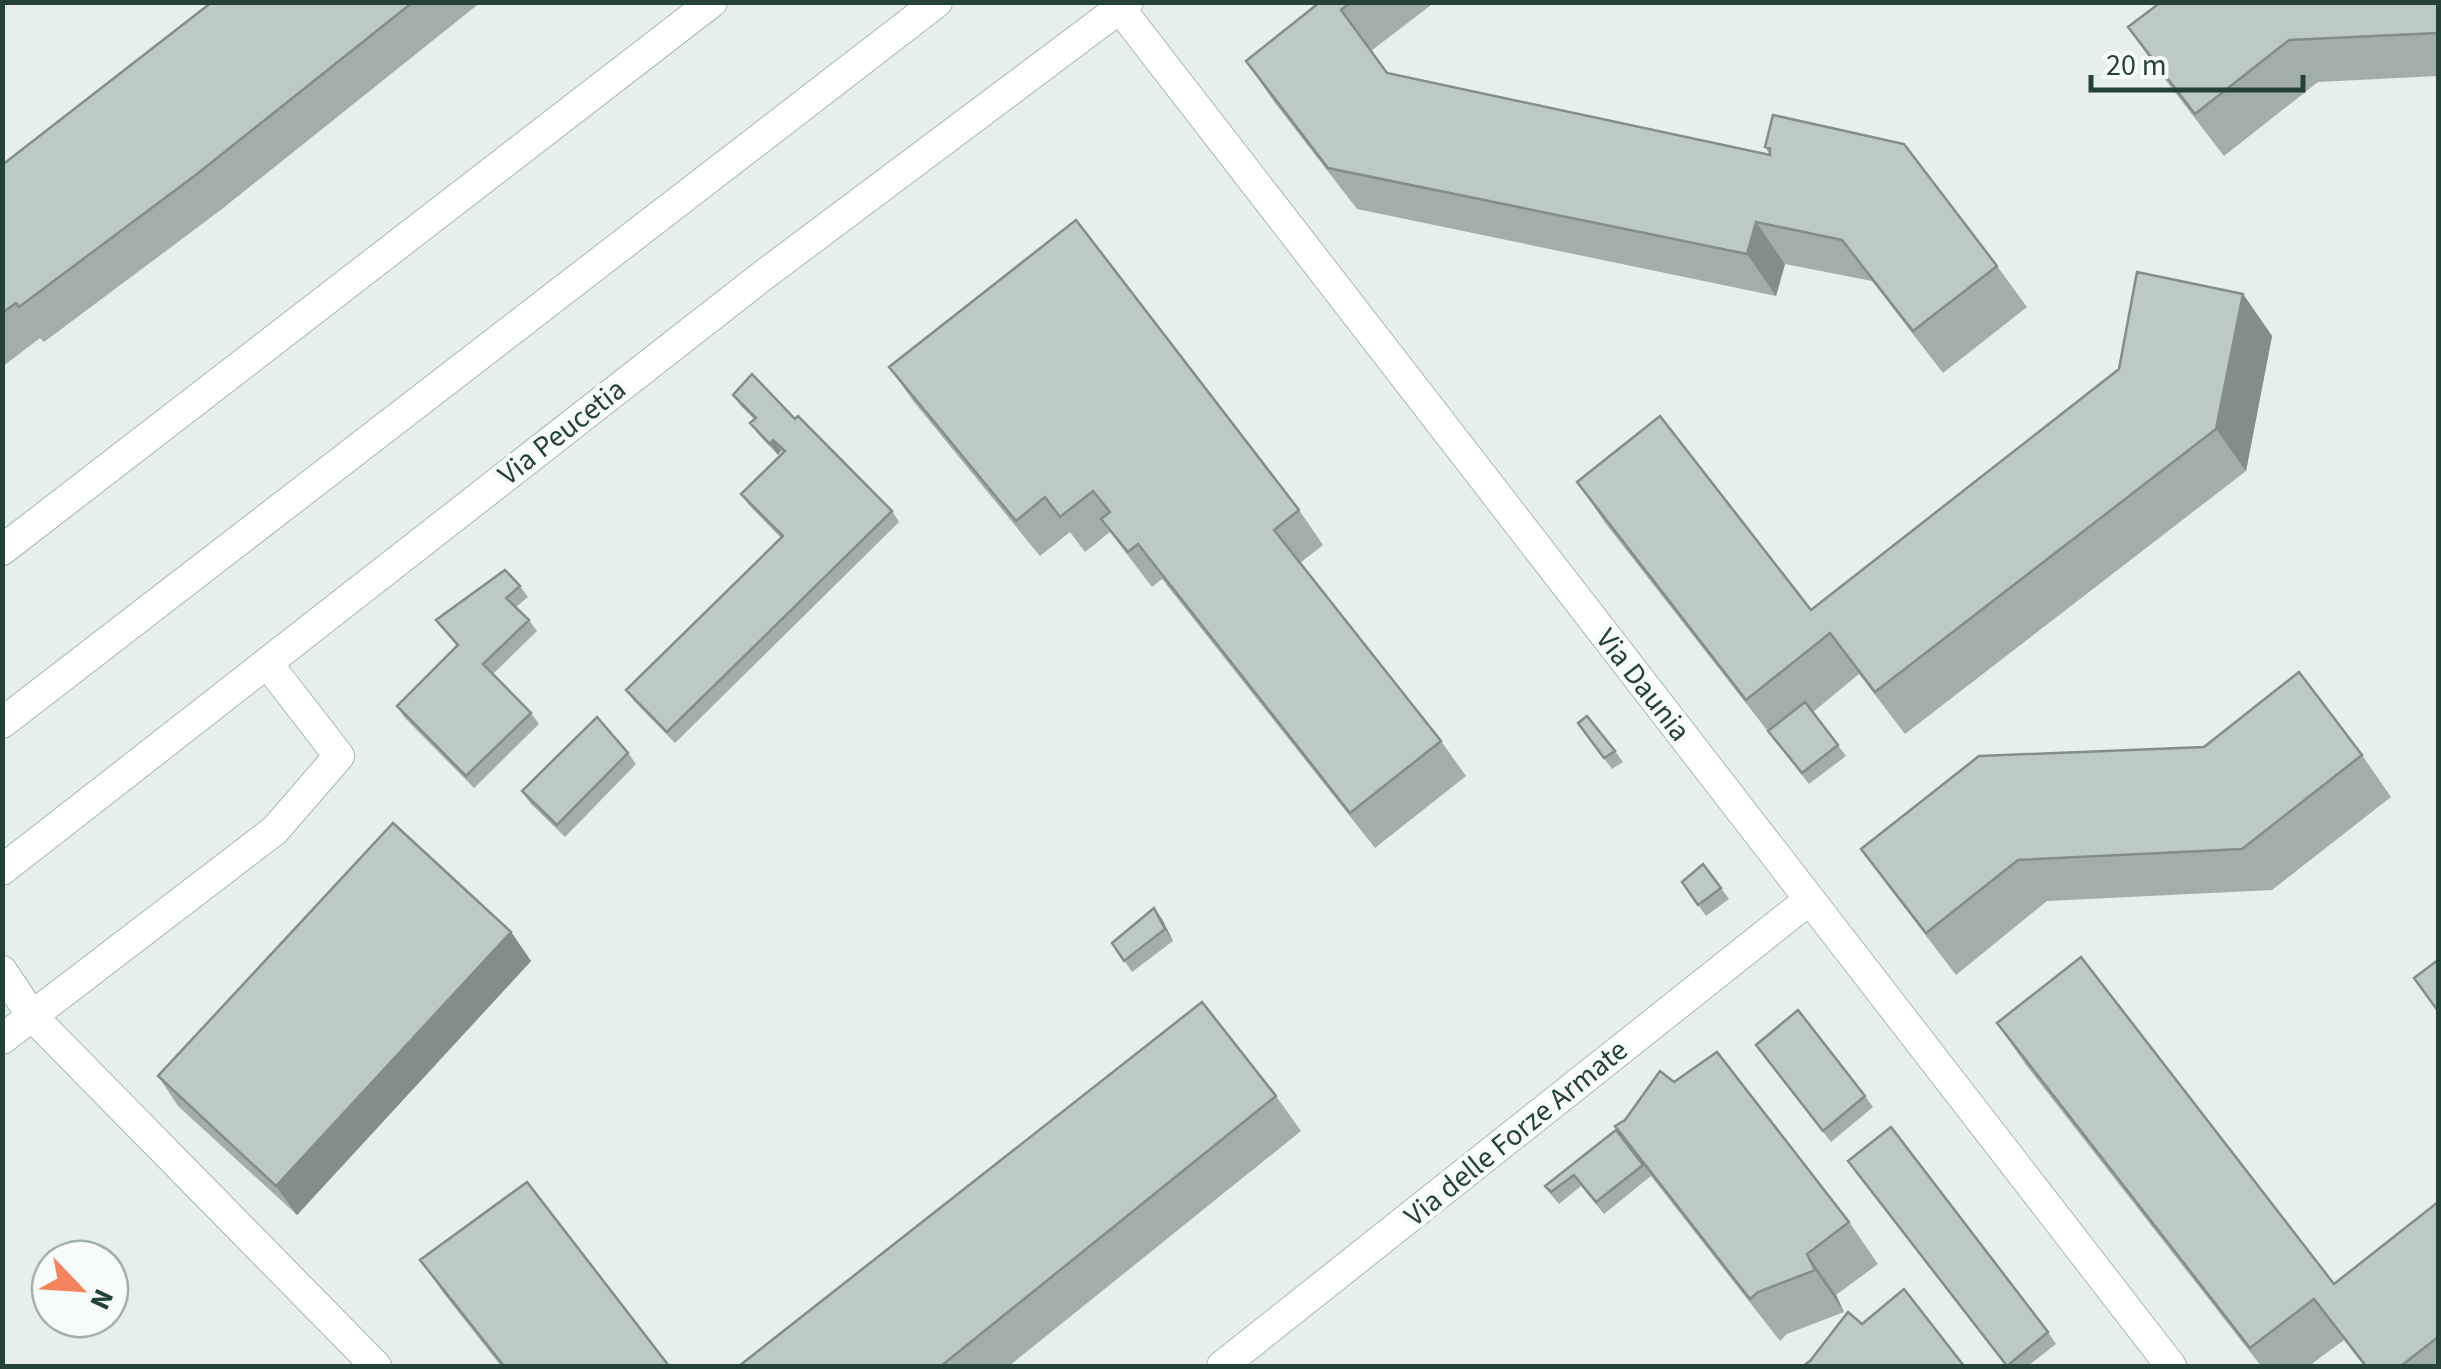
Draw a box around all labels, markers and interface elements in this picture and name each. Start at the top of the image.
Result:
scale bar [2091,30,2304,92]
text: 20 m [2106,44,2167,87]
street label: Via Peucetia [489,368,635,496]
street label: Via Daunia [1585,619,1701,751]
street label: Via delle Forze Armate [1395,1029,1637,1237]
north arrow [30,1239,130,1339]
text: N [80,1282,124,1316]

